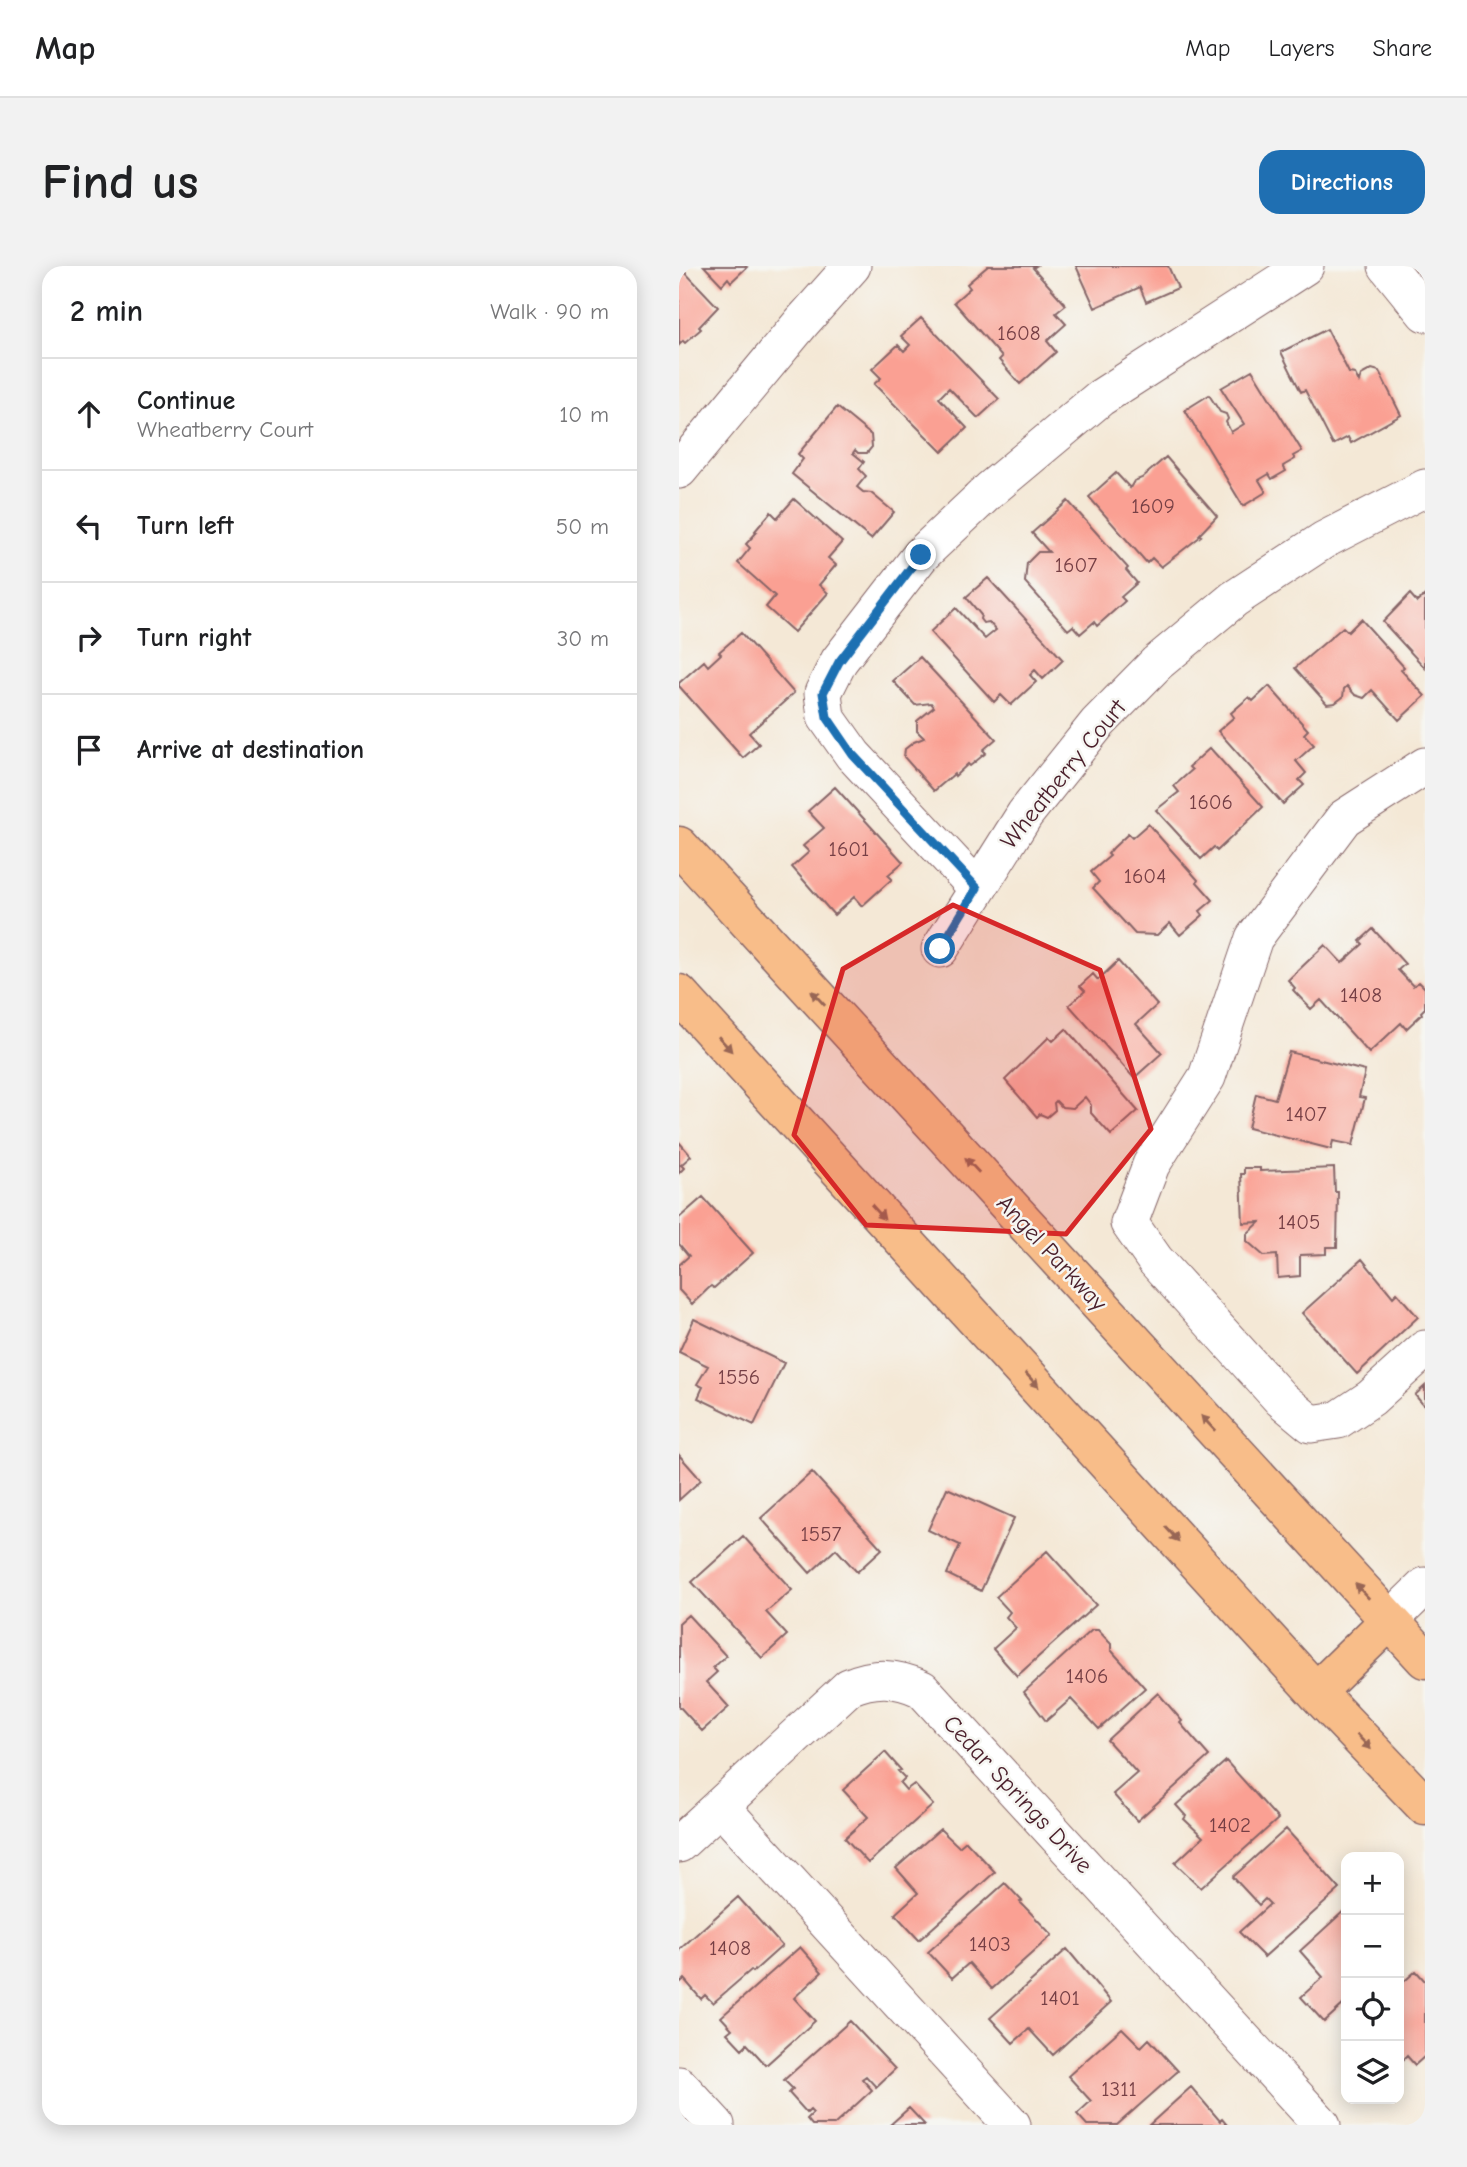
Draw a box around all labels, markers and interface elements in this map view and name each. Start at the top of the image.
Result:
text: Map [35,29,96,67]
text: Map [1185,34,1231,62]
text: Layers [1269,34,1334,62]
text: Share [1372,34,1432,62]
button: Directions [1259,150,1425,214]
text: Find us [42,154,198,210]
text: 2 min [70,294,143,329]
text: Walk · 90 m [490,298,609,325]
house number: 1608 [997,321,1041,345]
text: Continue [137,386,235,416]
icon: ahead [70,395,108,433]
text: 10 m [559,401,609,428]
text: Wheatberry Court [137,416,313,443]
house number: 1609 [1131,494,1175,518]
icon: left [70,507,108,545]
text: Turn left [137,511,234,541]
text: 50 m [556,513,609,540]
route end [905,539,936,570]
house number: 1607 [1055,553,1097,577]
icon: right [70,619,108,657]
text: Turn right [137,623,251,653]
text: 30 m [557,625,609,652]
street label: Wheatberry Court [994,693,1132,854]
icon: arrive [70,731,108,769]
text: Arrive at destination [137,735,364,765]
house number: 1606 [1189,790,1233,814]
house number: 1601 [829,837,869,861]
house number: 1604 [1124,864,1166,888]
route start [924,933,955,964]
house number: 1408 [1340,983,1382,1007]
one-way arrow [810,990,826,1007]
one-way arrow [717,1035,733,1053]
house number: 1407 [1285,1102,1327,1126]
one-way arrow [964,1157,980,1174]
street label: Angel Parkway [991,1189,1113,1317]
one-way arrow [870,1203,886,1220]
house number: 1405 [1278,1210,1320,1234]
house number: 1556 [718,1365,760,1389]
one-way arrow [1023,1372,1039,1389]
one-way arrow [1200,1414,1216,1432]
house number: 1557 [800,1522,842,1546]
one-way arrow [1164,1525,1180,1543]
one-way arrow [1354,1582,1370,1600]
house number: 1406 [1066,1664,1108,1688]
street label: Cedar Springs Drive [938,1709,1098,1879]
one-way arrow [1355,1733,1371,1750]
house number: 1402 [1209,1813,1251,1837]
map controls [1341,1852,1404,2104]
button: + [1341,1852,1404,1915]
button: − [1341,1915,1404,1978]
house number: 1403 [969,1932,1011,1956]
house number: 1408 [709,1936,751,1960]
button: locate [1341,1978,1404,2041]
house number: 1401 [1040,1986,1080,2010]
button: layers [1341,2041,1404,2104]
house number: 1311 [1101,2077,1137,2101]

